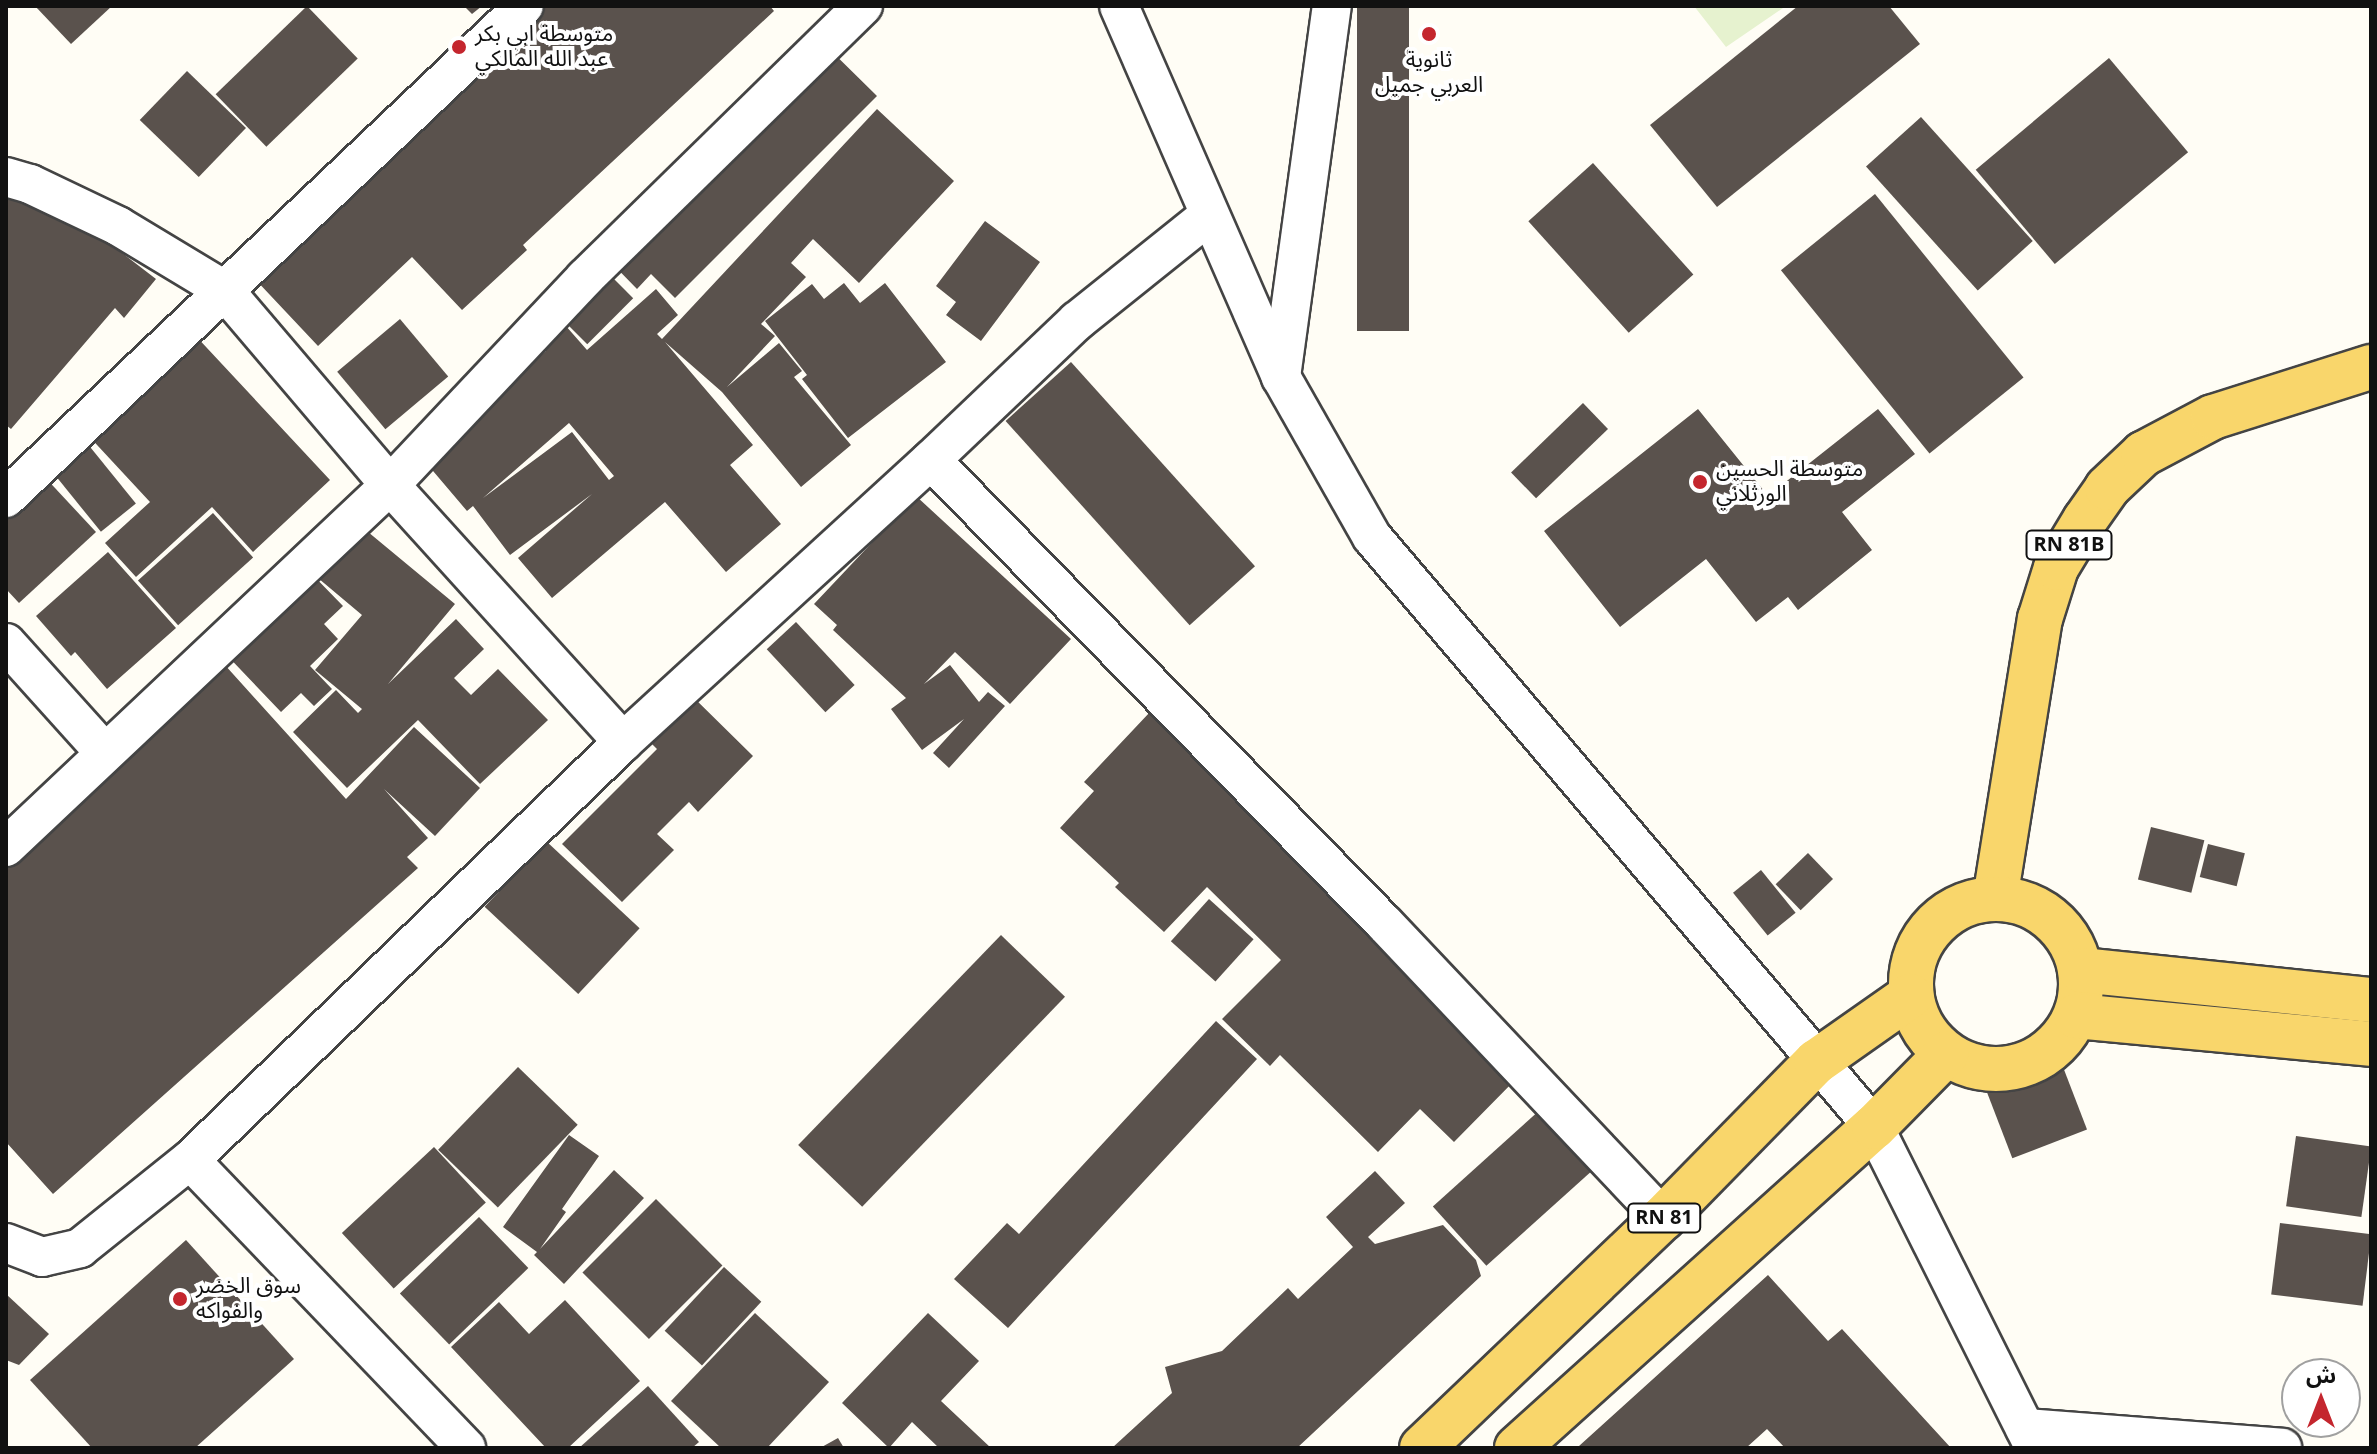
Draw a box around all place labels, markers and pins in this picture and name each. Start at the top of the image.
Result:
place label: متوسطة ابي بكر عبد الله المالكي [475,21,613,72]
marker: ثانوية العربي جميل [1420,25,1438,43]
marker: متوسطة ابي بكر عبد الله المالكي [450,38,468,56]
place label: ثانوية العربي جميل [1375,47,1483,98]
place label: متوسطة الحسين الورثلاني [1716,456,1863,508]
marker: متوسطة الحسين الورثلاني [1691,473,1709,491]
place label: سوق الخضر والفواكه [196,1273,301,1324]
marker: سوق الخضر والفواكه [171,1290,189,1308]

